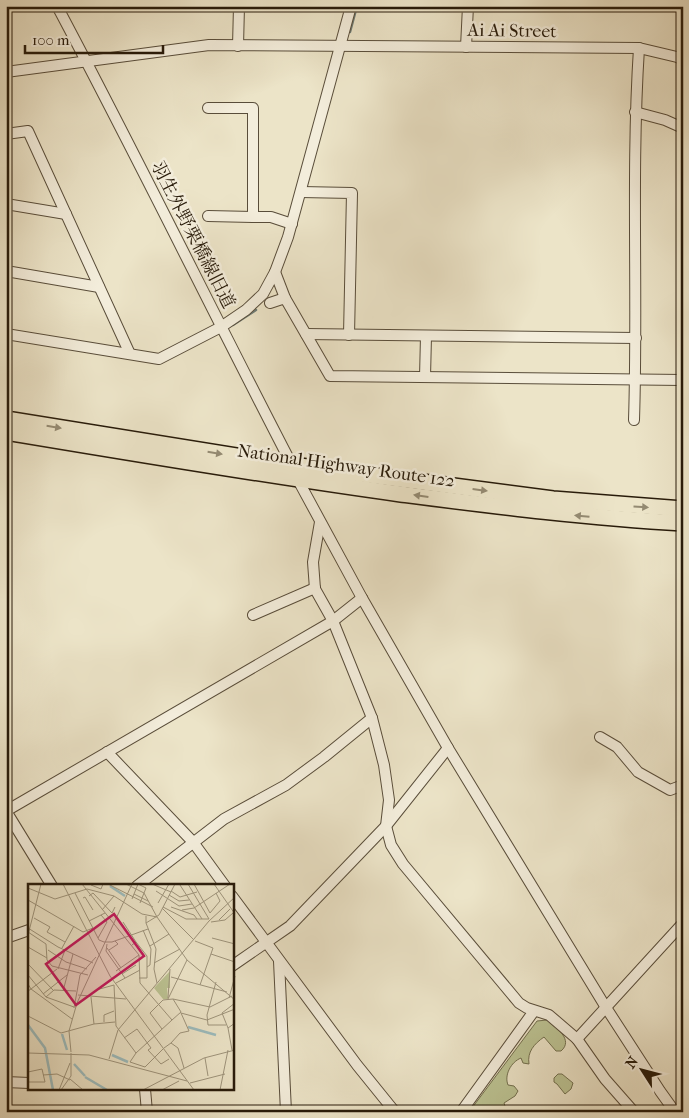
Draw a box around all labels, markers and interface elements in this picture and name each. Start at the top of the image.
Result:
street label: Ai Ai Street [466,20,557,42]
scale bar [25,22,162,54]
text: 100 m [32,31,70,49]
street label: 羽生外野栗橋線旧道 [147,158,239,312]
one-way arrow [47,423,63,431]
street label: National Highway Route 122 [236,440,456,492]
one-way arrow [207,449,223,457]
one-way arrow [472,486,488,494]
one-way arrow [412,492,428,500]
one-way arrow [633,503,649,511]
one-way arrow [573,512,589,520]
inset map [28,884,234,1090]
north arrow [616,1046,666,1096]
text: N [622,1053,642,1072]

